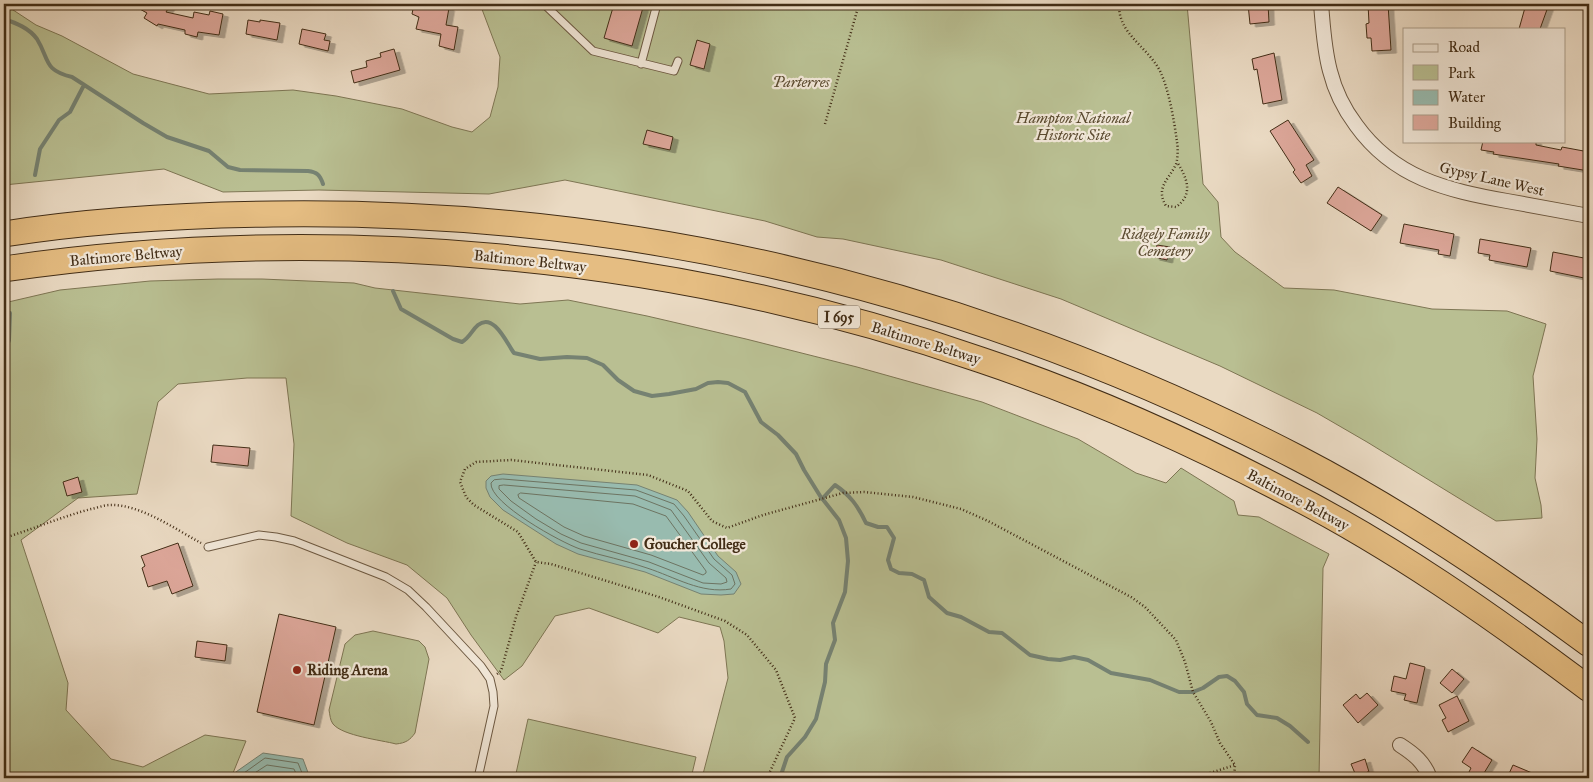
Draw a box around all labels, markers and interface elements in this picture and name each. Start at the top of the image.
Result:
legend [1403,28,1566,142]
text: Road [1448,38,1480,56]
text: Park [1448,64,1475,82]
park label: Parterres [772,73,830,91]
text: Water [1448,88,1485,106]
park label: Hampton National Historic Site [1015,109,1132,144]
text: Building [1448,114,1502,132]
street label: Gypsy Lane West [1438,158,1547,200]
park label: Ridgely Family Cemetery [1120,225,1211,260]
street label: Baltimore Beltway [69,242,184,270]
street label: Baltimore Beltway [473,246,588,276]
road number: I 695 [818,306,860,328]
street label: Baltimore Beltway [869,318,984,368]
street label: Baltimore Beltway [1244,465,1353,535]
place label: Goucher College [644,535,746,554]
marker: Goucher College [628,538,640,550]
place label: Riding Arena [307,661,389,680]
marker: Riding Arena [291,664,303,676]

